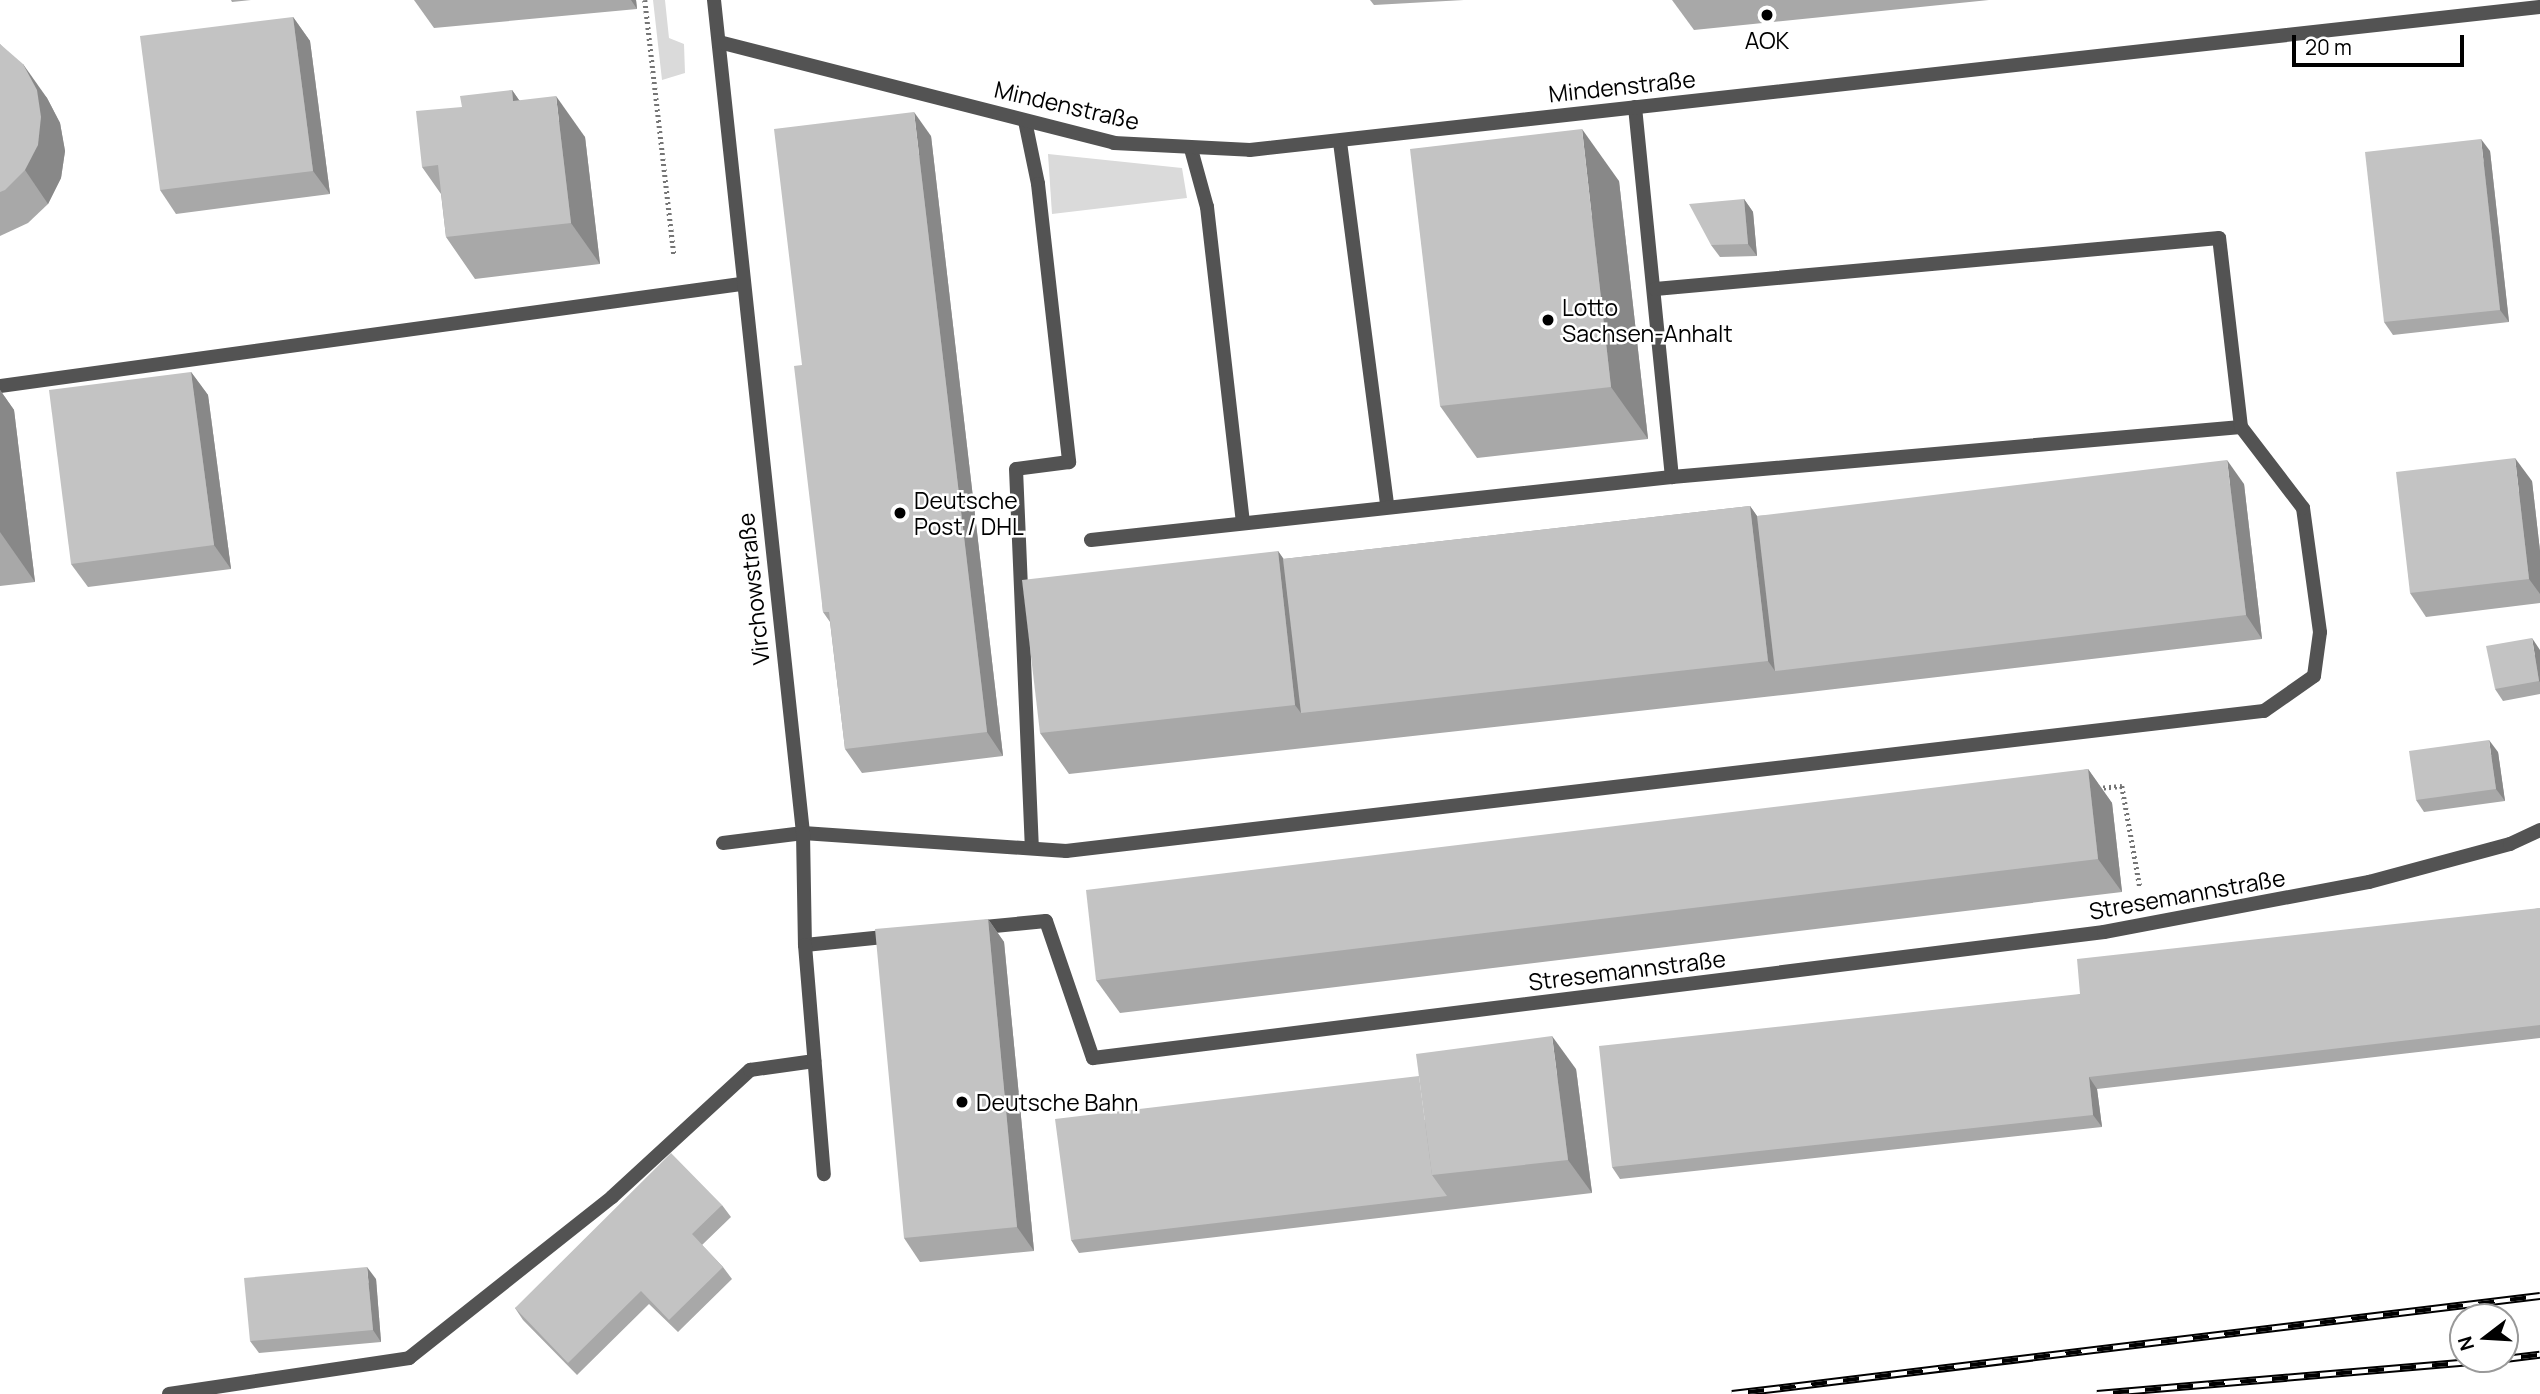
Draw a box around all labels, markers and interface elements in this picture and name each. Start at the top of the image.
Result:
marker: AOK [1759,7,1775,23]
scale bar [2295,21,2466,65]
place label: AOK [1745,26,1789,54]
text: 20 m [2305,33,2352,61]
street label: Mindenstraße [1547,65,1697,107]
street label: Mindenstraße [992,75,1142,135]
place label: Lotto Sachsen-Anhalt [1562,293,1733,347]
marker: Lotto Sachsen-Anhalt [1540,312,1556,328]
place label: Deutsche Post / DHL [914,486,1024,540]
marker: Deutsche Post / DHL [892,505,908,521]
street label: Virchowstraße [731,512,775,666]
street label: Stresemannstraße [2087,863,2287,925]
street label: Stresemannstraße [1527,944,1727,996]
place label: Deutsche Bahn [976,1088,1138,1116]
marker: Deutsche Bahn [954,1094,970,1110]
north arrow [2449,1303,2519,1373]
text: N [2451,1333,2480,1354]

